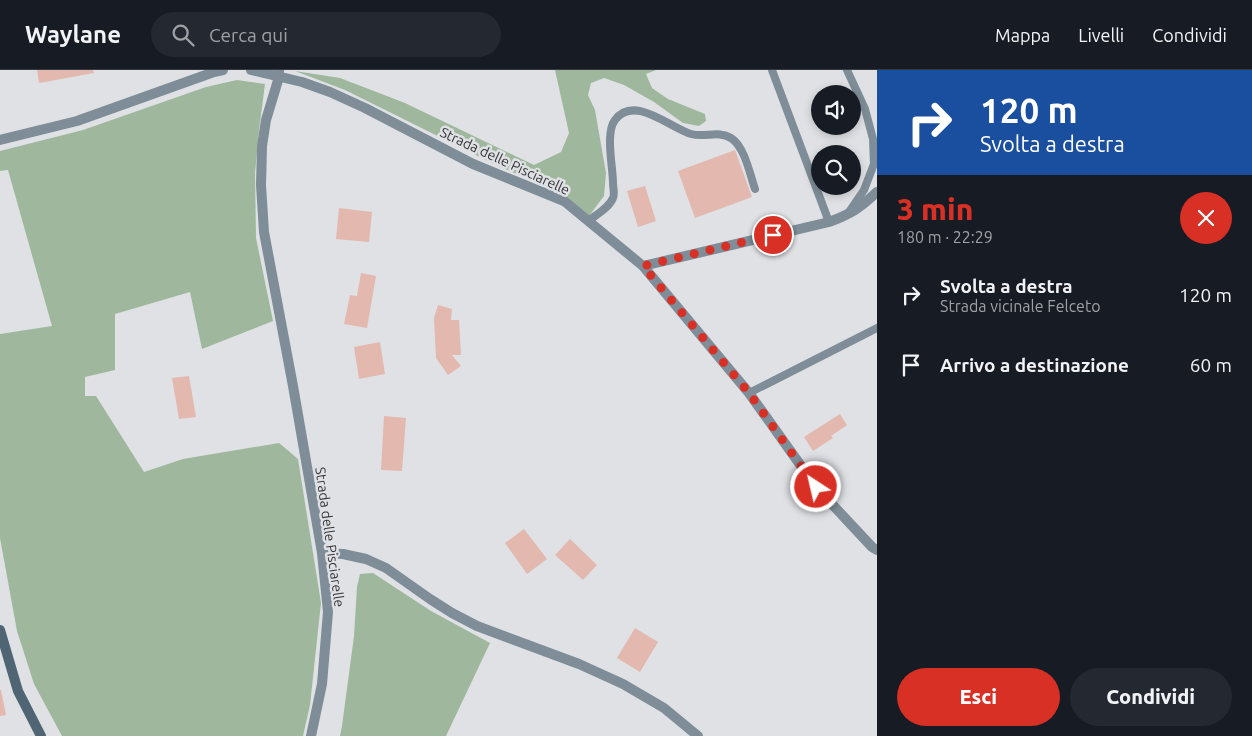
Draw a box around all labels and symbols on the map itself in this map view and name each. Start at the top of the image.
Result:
street label: Strada delle Pisciarelle [438,124,572,198]
pin [752,214,794,256]
position arrow [789,460,841,512]
street label: Strada delle Pisciarelle [312,466,348,608]

